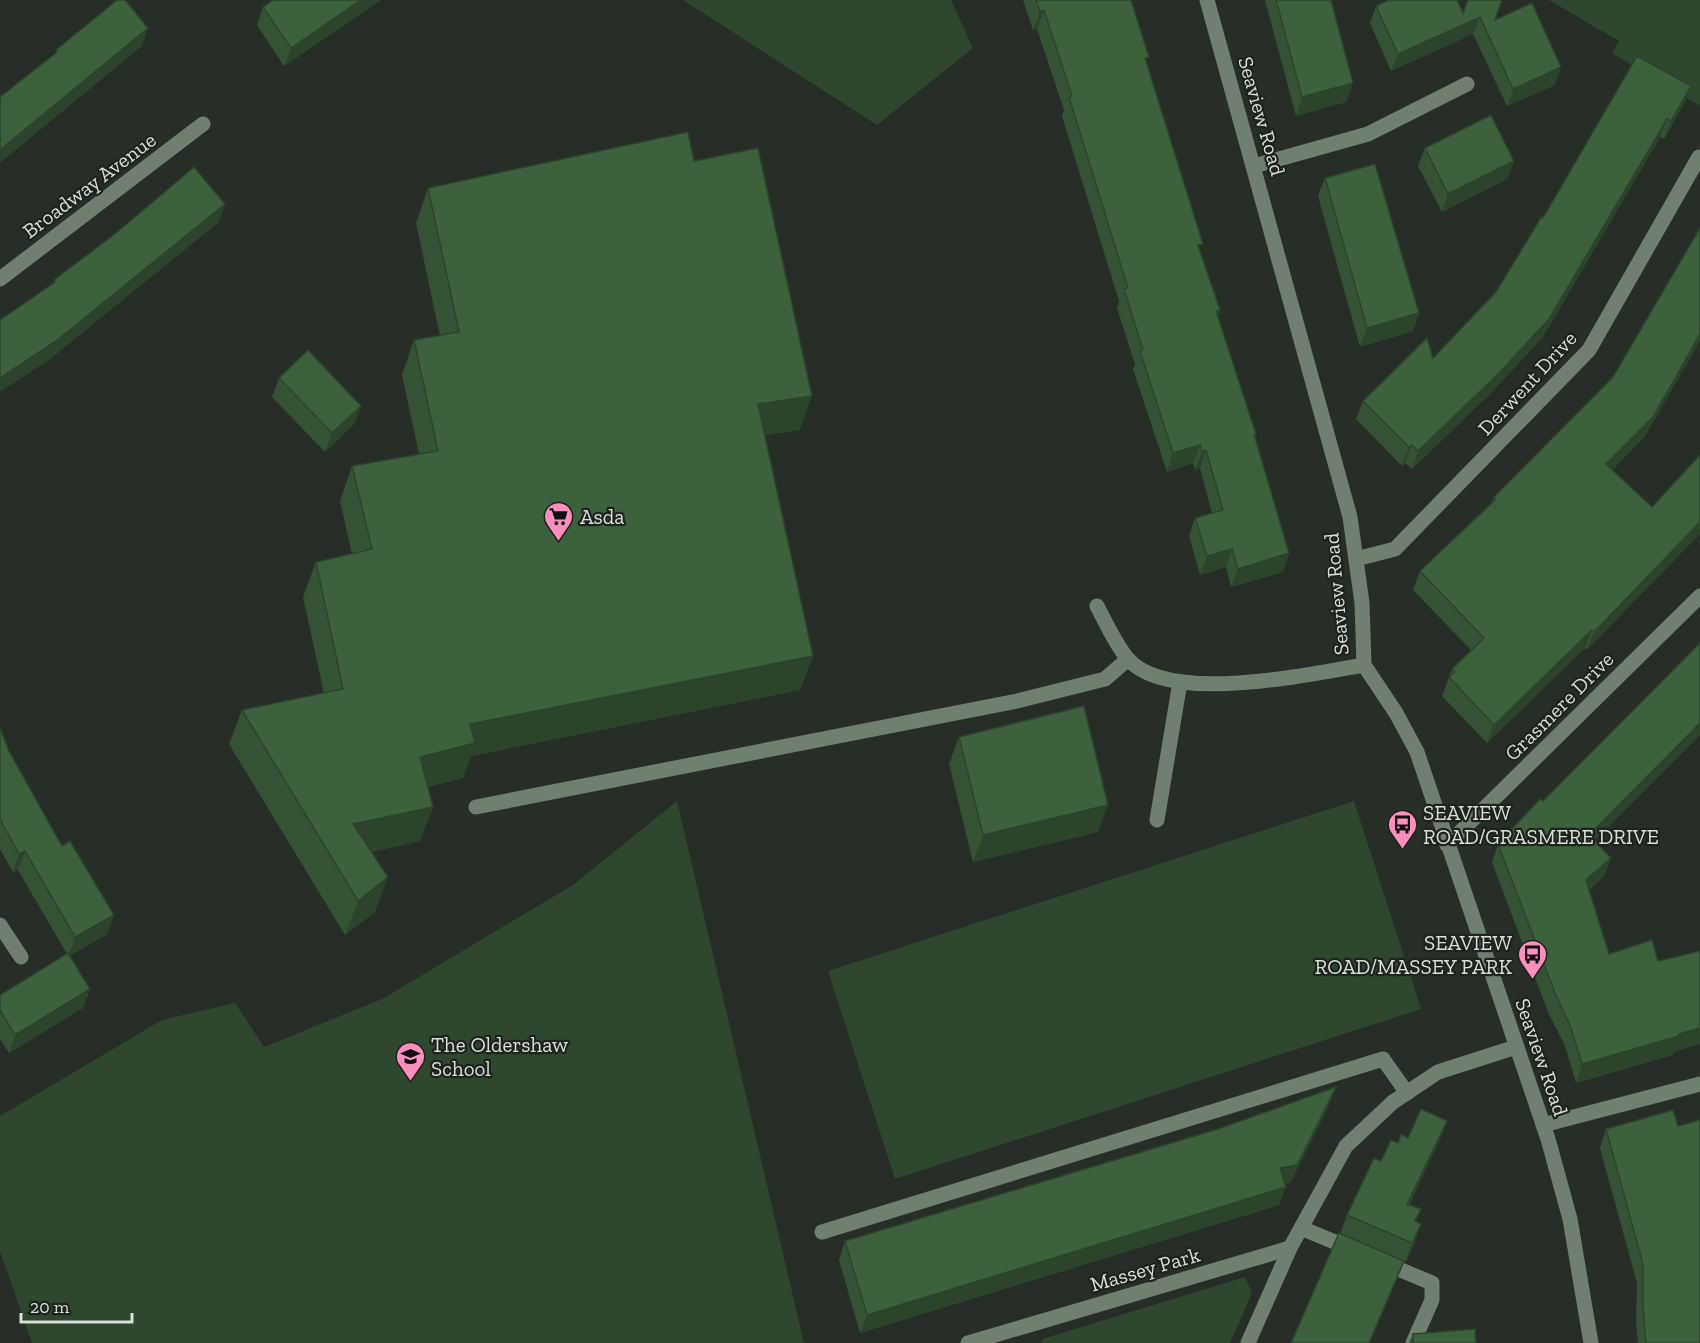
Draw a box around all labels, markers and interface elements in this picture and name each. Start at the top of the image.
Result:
street label: Seaview Road [1233,54,1291,179]
street label: Broadway Avenue [17,127,161,243]
street label: Derwent Drive [1472,326,1582,440]
supermarket icon: Asda [543,500,575,542]
place label: Asda [580,504,624,529]
street label: Seaview Road [1318,531,1354,656]
street label: Grasmere Drive [1499,646,1619,766]
place label: SEAVIEW ROAD/GRASMERE DRIVE [1423,800,1659,849]
bus stop icon: SEAVIEW ROAD/GRASMERE DRIVE [1386,808,1418,850]
place label: SEAVIEW ROAD/MASSEY PARK [1314,930,1513,979]
bus stop icon: SEAVIEW ROAD/MASSEY PARK [1517,938,1549,980]
street label: Seaview Road [1510,995,1574,1119]
place label: The Oldershaw School [431,1032,568,1081]
school or university icon: The Oldershaw School [394,1040,426,1082]
street label: Massey Park [1087,1241,1203,1297]
scale bar [21,1286,132,1324]
text: 20 m [30,1296,70,1318]

